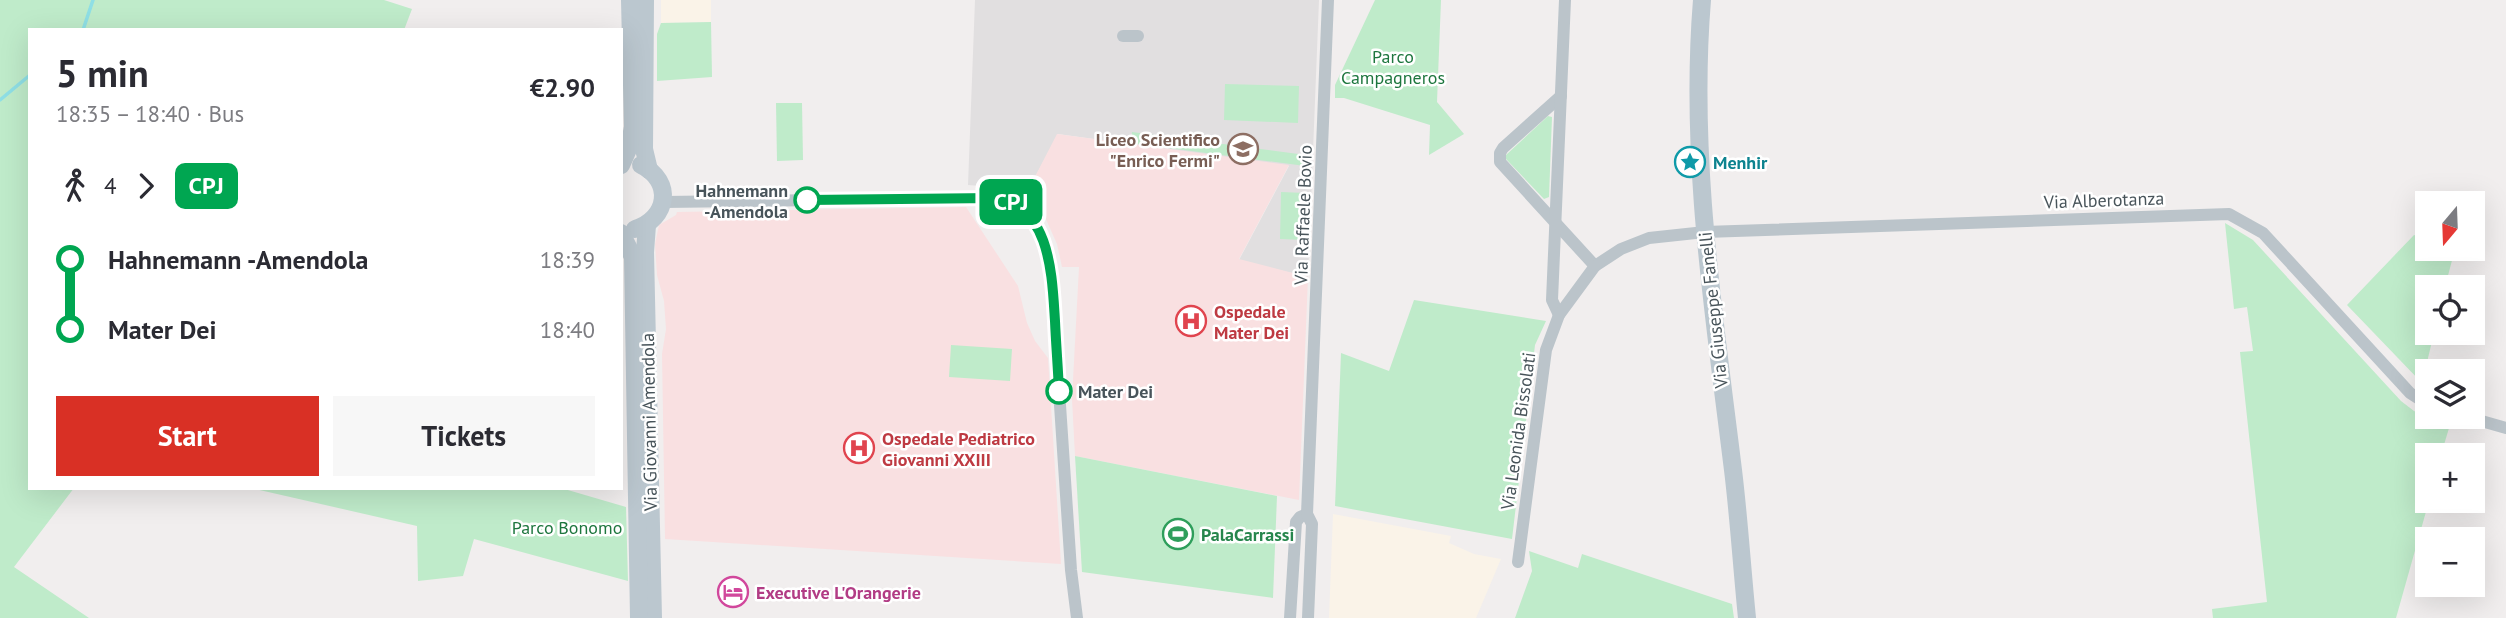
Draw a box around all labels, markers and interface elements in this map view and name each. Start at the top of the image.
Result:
park label: Parco Campagneros [1341,45,1445,89]
text: 5 min [56,48,149,97]
text: €2.90 [530,71,595,104]
text: 18:35 – 18:40 · Bus [56,99,244,128]
place label: Liceo Scientifico "Enrico Fermi" [1096,128,1220,172]
school or university icon: Liceo Scientifico "Enrico Fermi" [1226,132,1260,166]
street label: Via Raffaele Bovio [1289,145,1317,286]
place icon: Menhir [1673,145,1707,179]
place label: Menhir [1713,151,1768,174]
icon: walk [56,167,94,205]
icon: forward [127,167,165,205]
text: CPJ [189,170,224,201]
text: 4 [104,171,117,200]
place label: Hahnemann -Amendola [696,179,788,223]
line badge: CPJ [971,179,1051,225]
text: CPJ [993,186,1029,217]
street label: Via Alberotanza [2042,186,2165,214]
marker: Hahnemann -Amendola [794,187,820,213]
north arrow [2415,191,2485,261]
map controls [2415,191,2485,597]
street label: Via Giuseppe Fanelli [1693,231,1733,390]
text: Hahnemann -Amendola [108,243,368,276]
text: 18:39 [540,245,595,274]
button: locate [2415,275,2485,345]
place label: Ospedale Mater Dei [1214,300,1289,344]
hospital icon: Ospedale Mater Dei [1174,304,1208,338]
text: Mater Dei [108,313,217,346]
text: 18:40 [540,315,595,344]
street label: Via Giovanni Amendola [636,333,662,512]
street label: Via Leonida Bissolati [1495,351,1540,512]
button: layers [2415,359,2485,429]
marker: Mater Dei [1046,378,1072,404]
place label: Mater Dei [1078,380,1153,403]
button: Start [56,396,319,476]
button: Tickets [333,396,595,476]
place label: Ospedale Pediatrico Giovanni XXIII [882,427,1035,471]
hospital icon: Ospedale Pediatrico Giovanni XXIII [842,431,876,465]
button: + [2415,443,2485,513]
park label: Parco Bonomo [512,516,622,539]
sports icon: PalaCarrassi [1161,517,1195,551]
place label: PalaCarrassi [1201,523,1294,546]
button: − [2415,527,2485,597]
hotel icon: Executive L'Orangerie [716,575,750,609]
place label: Executive L'Orangerie [756,581,921,604]

